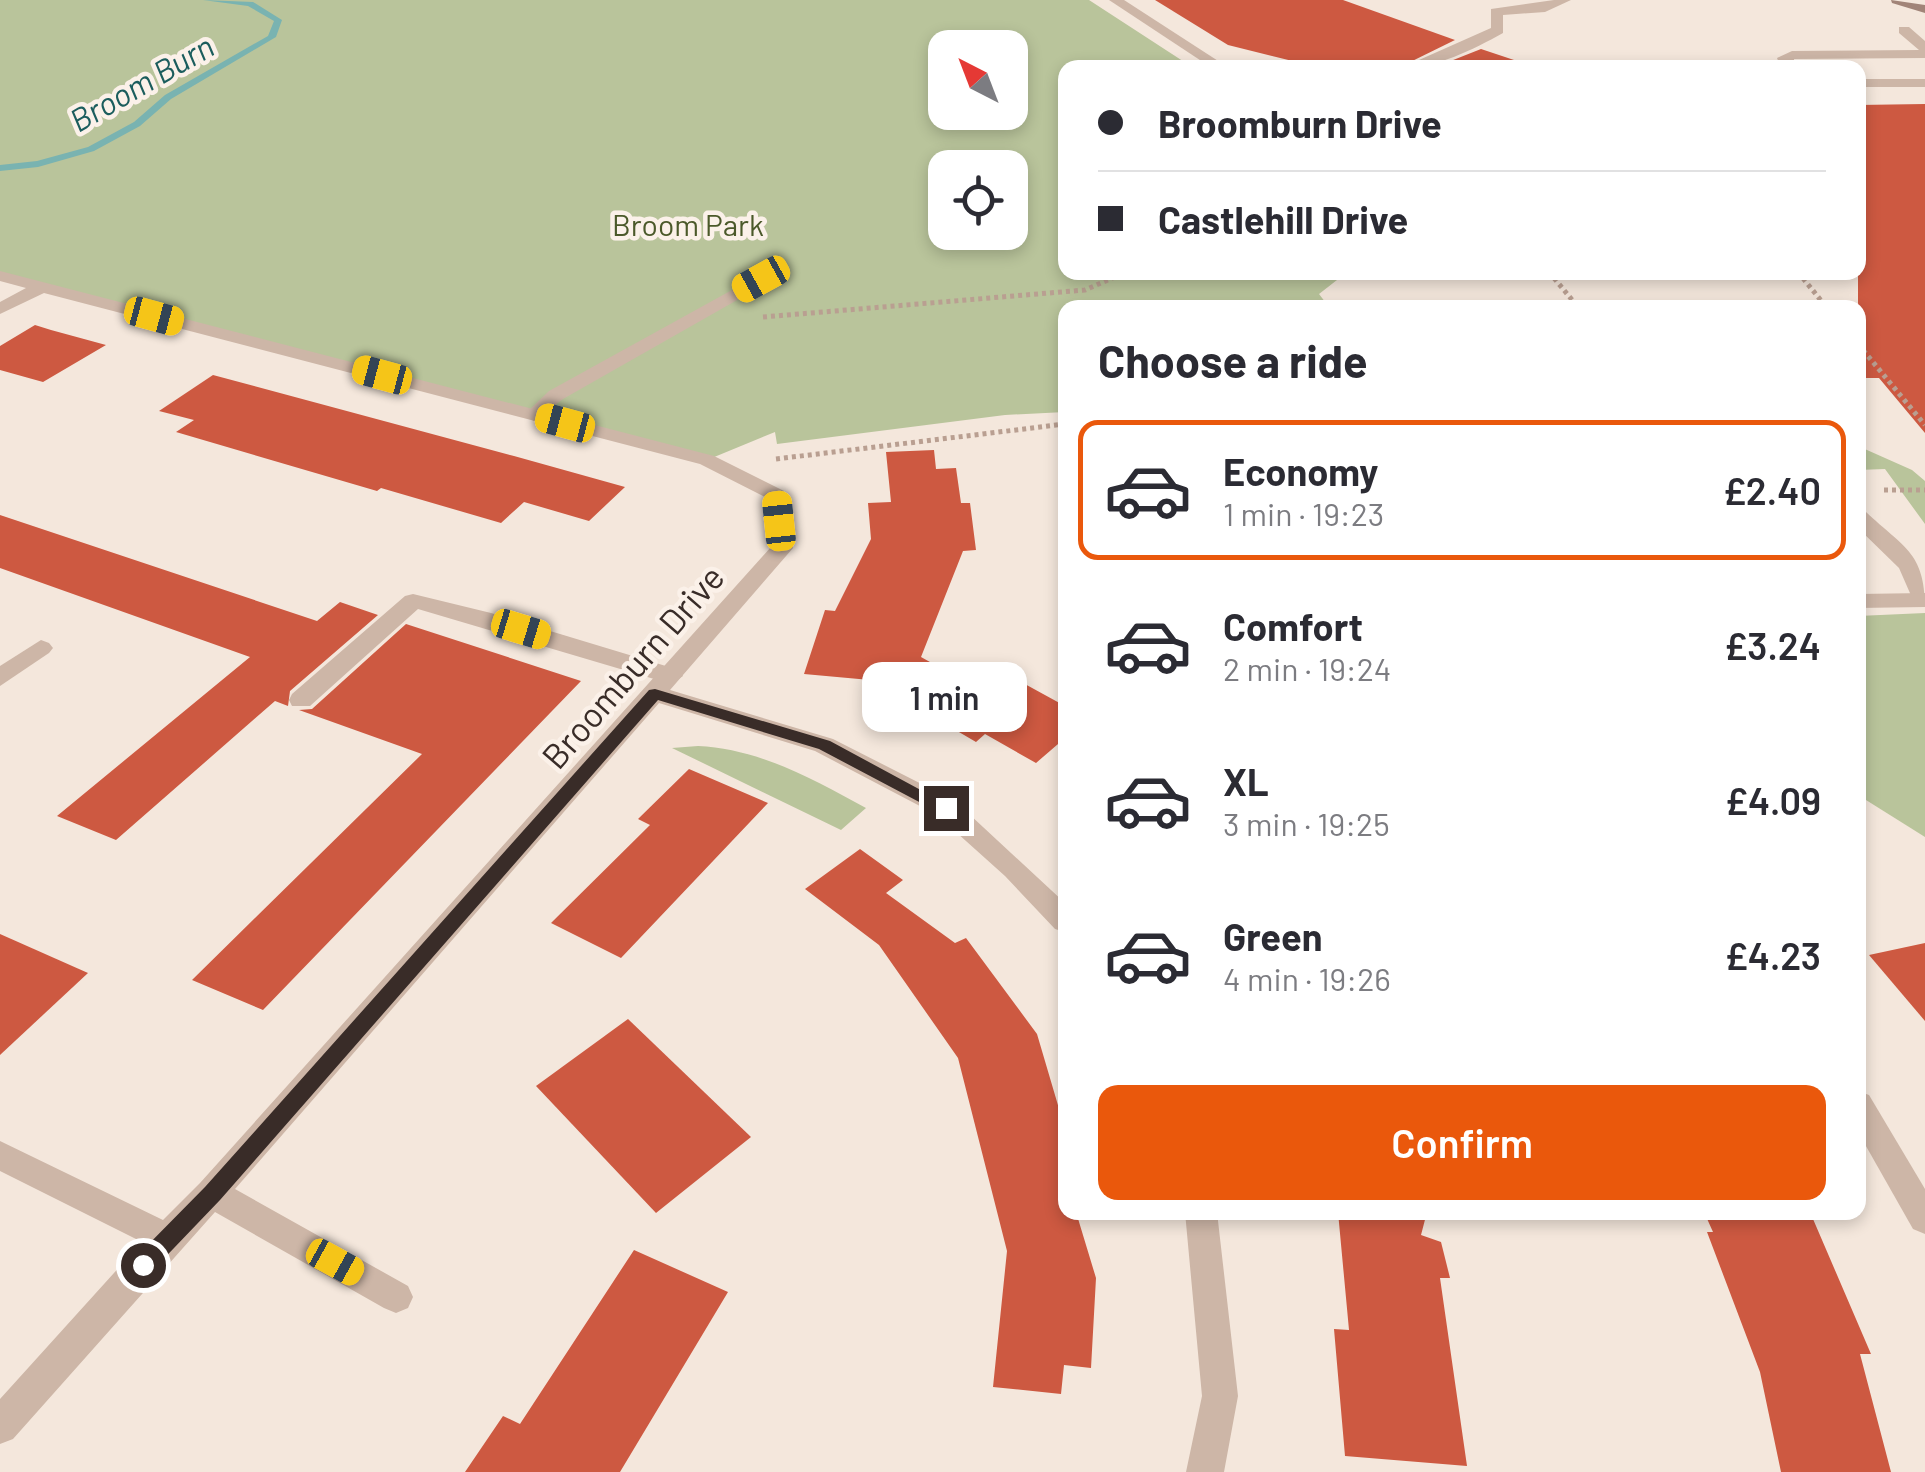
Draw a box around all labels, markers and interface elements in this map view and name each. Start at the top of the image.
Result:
water label: Broom Burn [62,26,220,138]
north arrow [928,30,1028,130]
map controls [928,30,1028,250]
text: Broomburn Drive [1158,100,1442,146]
button: locate [928,150,1028,250]
text: Castlehill Drive [1158,196,1408,242]
park label: Broom Park [612,206,764,242]
car [727,251,795,307]
car [121,294,187,338]
text: Choose a ride [1098,333,1368,387]
car [349,353,415,397]
car [532,401,598,445]
icon: car [1103,445,1193,535]
text: Economy [1223,448,1378,494]
text: £2.40 [1723,467,1821,513]
car [761,490,797,552]
text: 1 min · 19:23 [1223,494,1384,532]
street label: Broomburn Drive [532,556,732,776]
icon: car [1103,600,1193,690]
text: Comfort [1223,603,1363,649]
car [488,606,554,652]
text: £3.24 [1724,622,1821,668]
text: 2 min · 19:24 [1223,649,1391,687]
callout: 1 min [864,663,1028,733]
text: 1 min [910,678,979,716]
icon: car [1103,755,1193,845]
text: XL [1223,758,1269,804]
text: £4.09 [1725,777,1821,823]
route end [924,786,969,831]
text: 3 min · 19:25 [1223,804,1390,842]
icon: car [1103,910,1193,1000]
text: Green [1223,913,1323,959]
text: £4.23 [1725,932,1821,978]
text: 4 min · 19:26 [1223,959,1391,997]
button: Confirm [1098,1085,1826,1200]
car [301,1234,369,1290]
route start [121,1243,166,1288]

